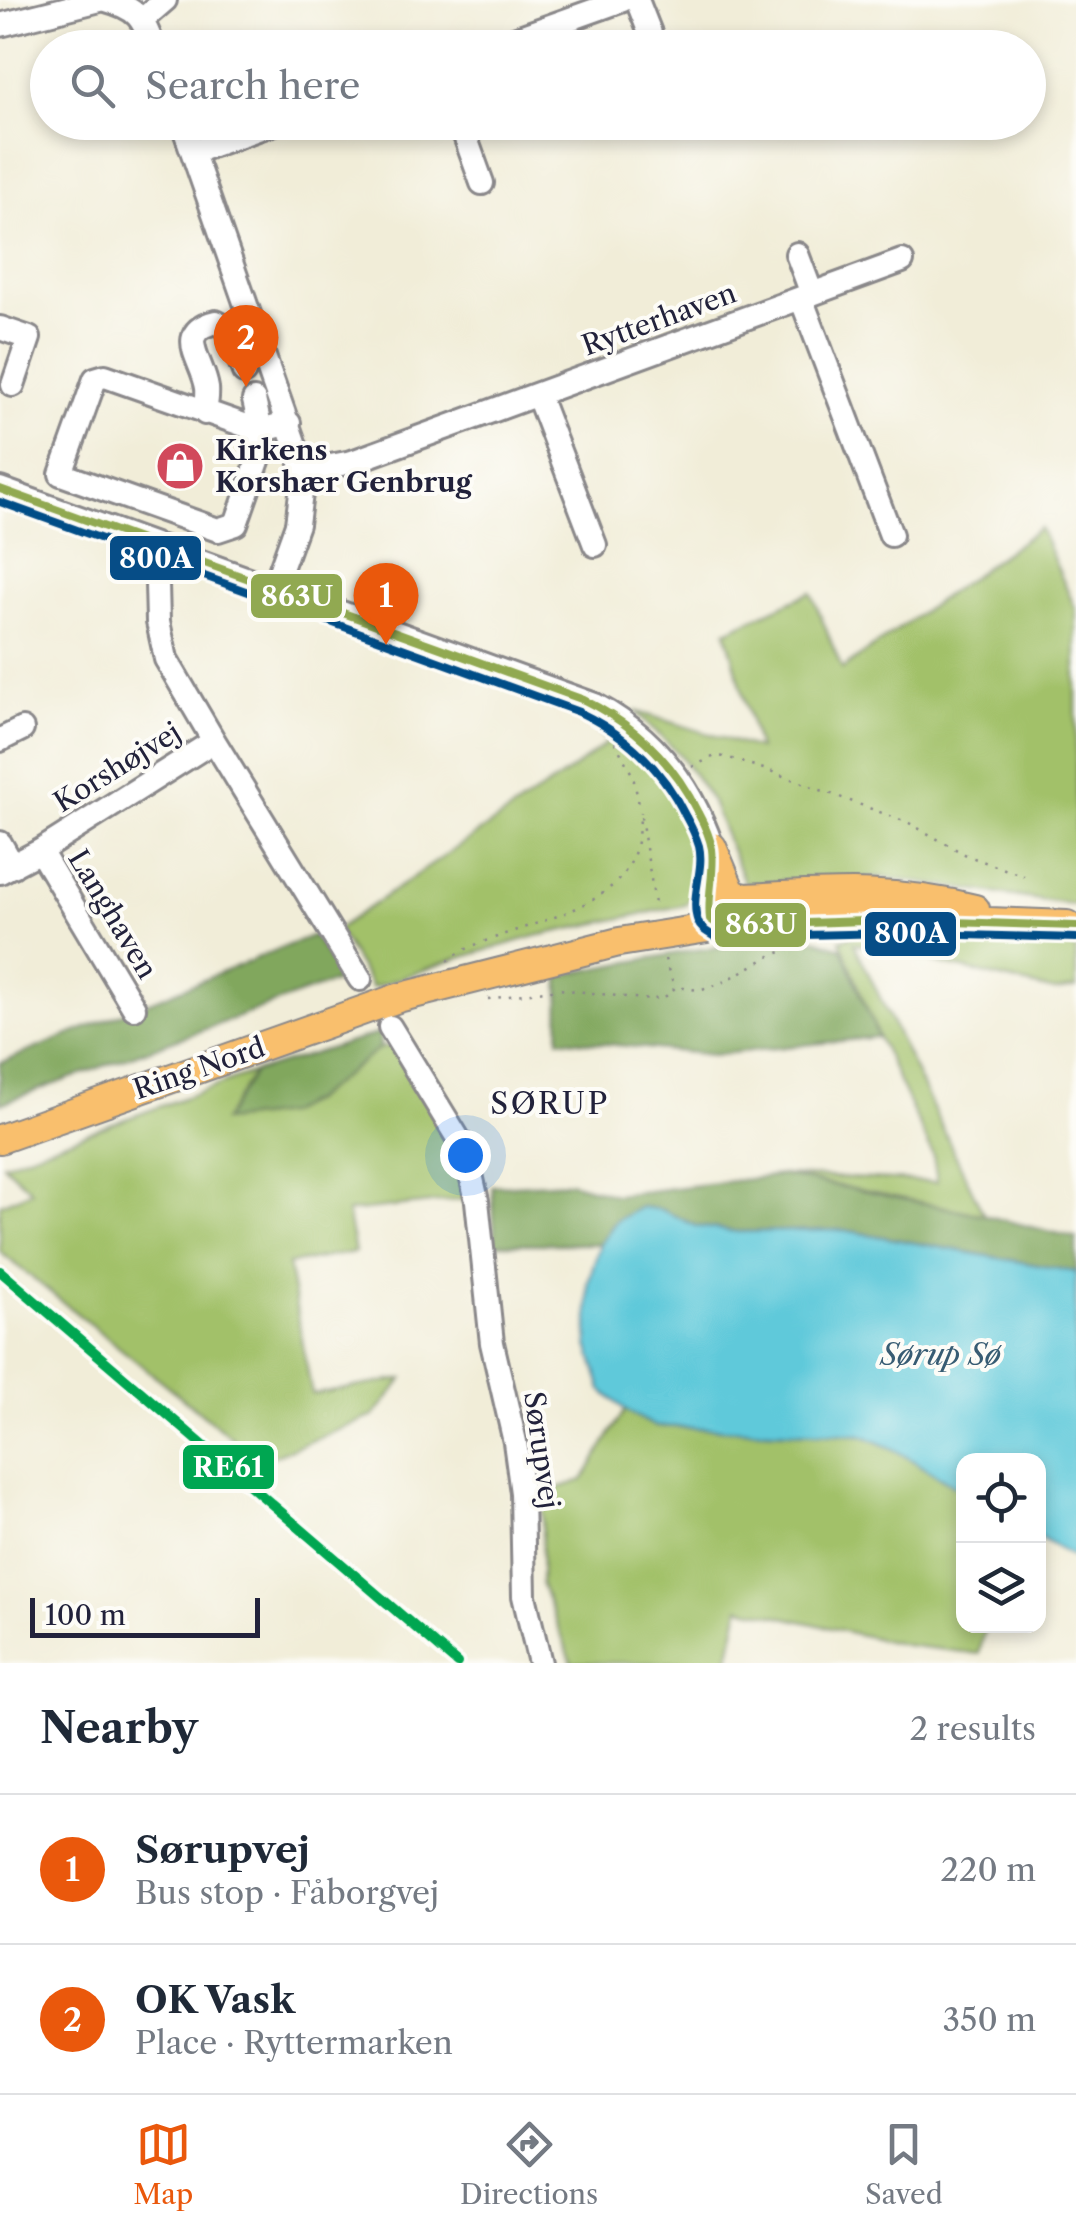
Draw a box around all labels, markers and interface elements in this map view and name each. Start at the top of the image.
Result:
search box [30,30,1046,140]
icon: search [65,58,120,113]
text: Search here [145,62,360,109]
street label: Rytterhaven [577,275,741,363]
pin: 2 [214,304,278,387]
place label: Kirkens Korshær Genbrug [215,433,473,499]
shop icon: Kirkens Korshær Genbrug [154,440,206,492]
line badge: 800A [108,534,203,582]
text: 800A [119,541,194,575]
pin: 1 [354,562,418,645]
line badge: 863U [249,572,344,620]
text: 863U [261,579,334,613]
street label: Korshøjvej [47,715,187,819]
street label: Langhaven [61,843,165,985]
line badge: 863U [713,901,808,949]
text: 863U [725,907,798,941]
line badge: 800A [863,910,958,958]
text: 800A [874,916,949,950]
street label: Ring Nord [129,1030,269,1106]
district label: SØRUP [490,1085,610,1122]
your location [440,1130,491,1181]
water label: Sørup Sø [879,1336,1003,1373]
street label: Sørupvej [517,1389,567,1511]
line badge: RE61 [181,1443,276,1491]
text: RE61 [192,1450,264,1484]
map controls [956,1453,1046,1633]
button: locate [956,1453,1046,1543]
button: layers [956,1543,1046,1633]
scale bar [30,1593,260,1638]
text: 100 m [45,1598,126,1632]
text: Nearby [40,1702,198,1754]
text: 2 results [910,1709,1036,1748]
text: Sørupvej [135,1826,310,1873]
text: 1 [65,1850,80,1889]
text: 220 m [941,1850,1036,1889]
text: Bus stop · Fåborgvej [135,1873,439,1912]
text: OK Vask [135,1976,295,2023]
text: 2 [63,2000,82,2039]
text: 350 m [942,2000,1036,2039]
text: Place · Ryttermarken [135,2023,453,2062]
tab: Map [133,2117,193,2211]
tab: Directions [460,2117,598,2211]
tab: Saved [865,2117,943,2211]

